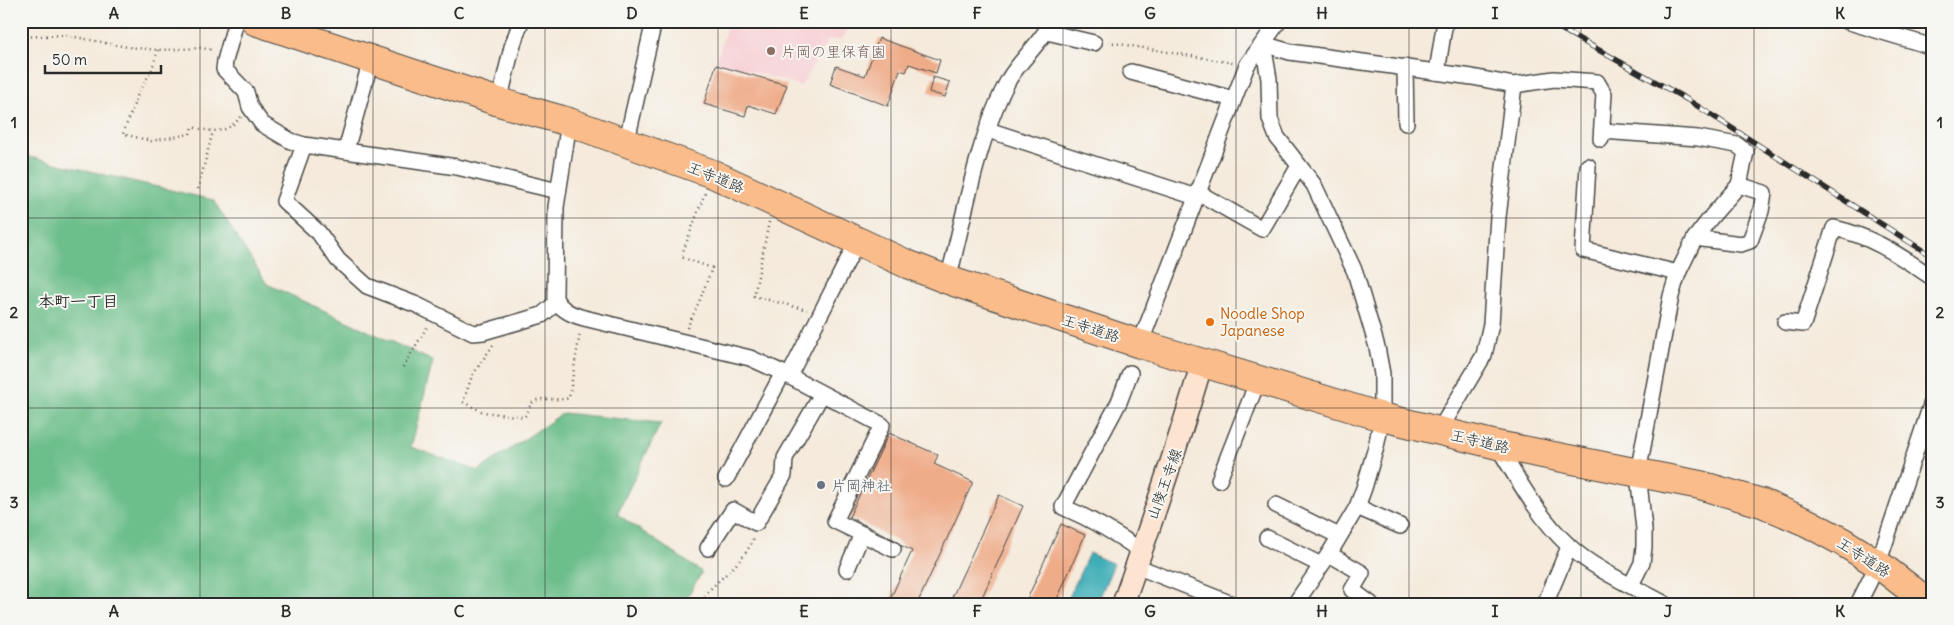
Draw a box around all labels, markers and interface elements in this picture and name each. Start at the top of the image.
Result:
text: A [109,3,119,23]
text: B [281,3,292,23]
text: C [454,3,465,23]
text: D [626,3,638,23]
text: E [799,3,809,23]
text: F [972,3,982,23]
text: G [1144,3,1156,23]
text: H [1316,3,1328,23]
text: I [1492,3,1499,23]
text: J [1664,3,1673,23]
text: K [1835,3,1845,23]
scale bar [45,42,161,74]
place label: 片岡の里保育園 [781,42,886,61]
marker: 片岡の里保育園 [765,45,777,57]
text: 50 m [52,50,87,69]
text: 1 [11,112,17,132]
text: 1 [1937,112,1943,132]
street label: 王寺道路 [685,157,747,197]
district label: 本町一丁目 [38,291,118,311]
text: 2 [10,302,19,322]
text: 2 [1936,302,1945,322]
place label: Noodle Shop Japanese [1220,304,1305,340]
street label: 王寺道路 [1060,310,1122,346]
marker: Noodle Shop Japanese [1204,316,1216,328]
street label: 王寺道路 [1449,425,1511,457]
street label: 山陵王寺線 [1142,446,1186,522]
place label: 片岡神社 [831,476,891,495]
marker: 片岡神社 [815,479,827,491]
text: 3 [9,492,19,512]
text: 3 [1935,492,1945,512]
street label: 王寺道路 [1834,533,1894,581]
text: A [109,601,119,621]
text: B [281,601,292,621]
text: C [454,601,465,621]
text: D [626,601,638,621]
text: E [799,601,809,621]
text: F [972,601,982,621]
text: G [1144,601,1156,621]
text: H [1316,601,1328,621]
text: I [1492,601,1499,621]
text: J [1664,601,1673,621]
text: K [1835,601,1845,621]

